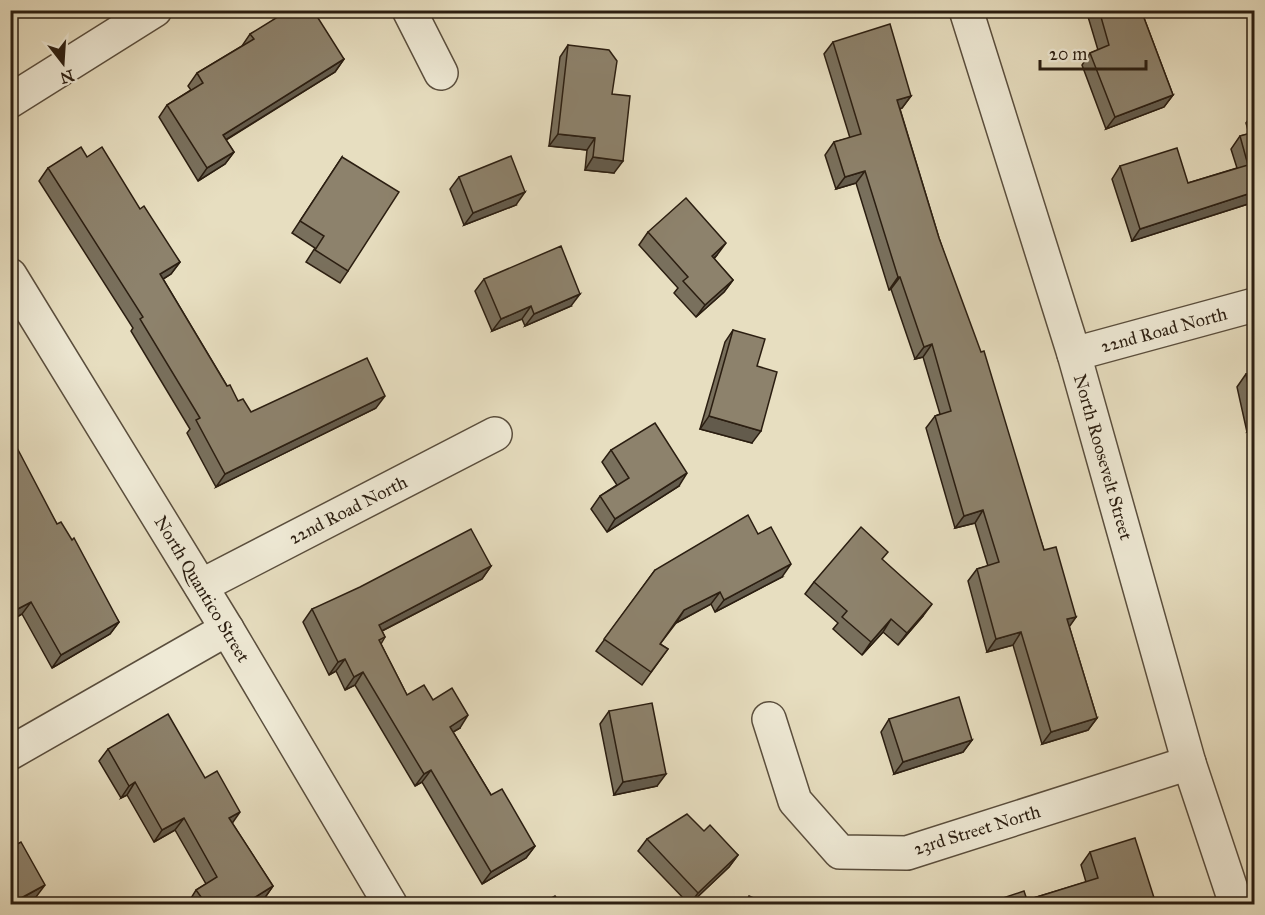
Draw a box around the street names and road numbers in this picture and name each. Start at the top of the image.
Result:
street label: 22nd Road North [1098,303,1230,357]
street label: North Roosevelt Street [1069,371,1137,543]
street label: 22nd Road North [285,471,411,549]
street label: North Quantico Street [149,512,255,667]
street label: 23rd Street North [911,800,1043,860]

